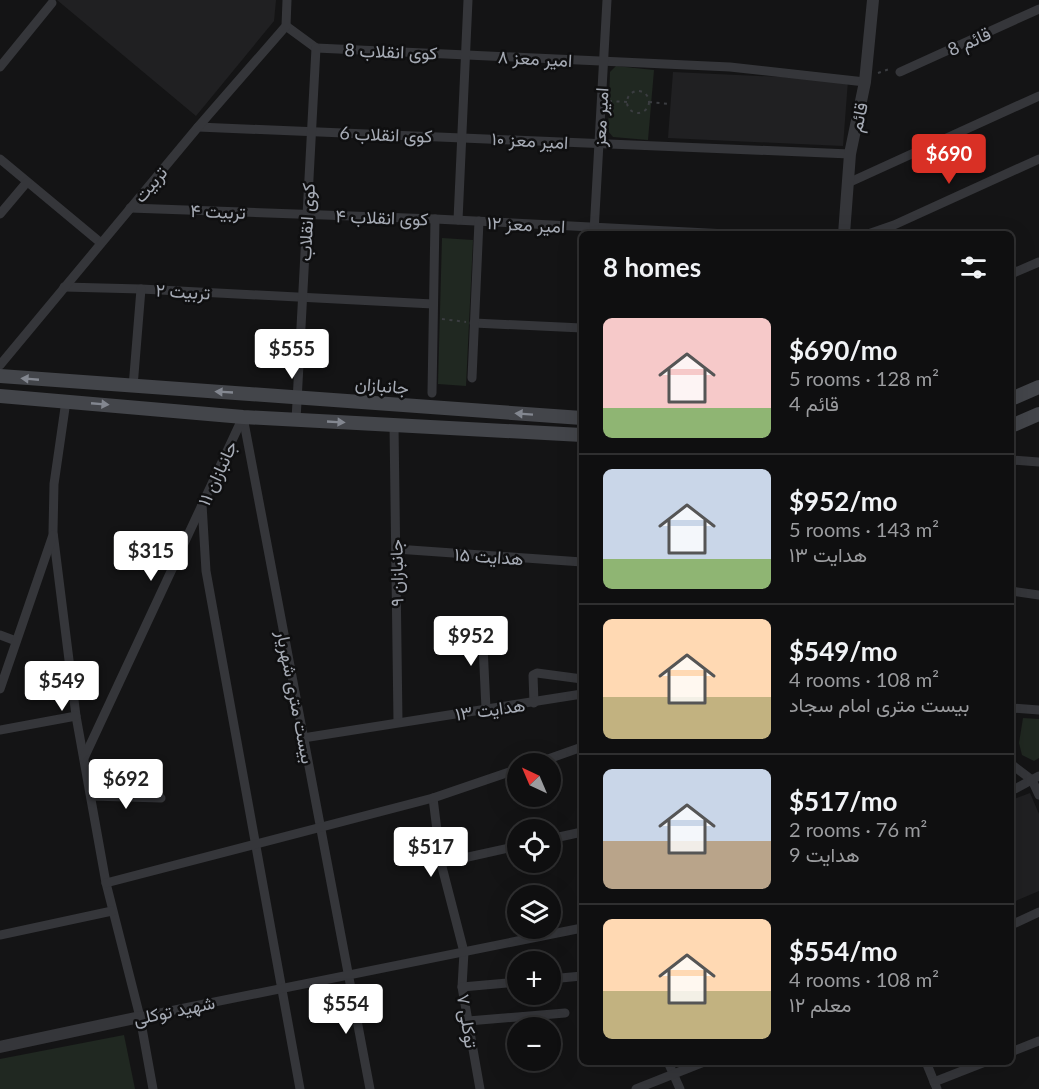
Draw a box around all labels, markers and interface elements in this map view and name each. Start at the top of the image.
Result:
street label: قائم 8 [944,22,995,62]
street label: کوی انقلاب 8 [344,38,438,65]
street label: امیر معز ۸ [497,45,573,72]
street label: امیر معز [587,87,614,148]
street label: قائم [844,100,874,134]
street label: کوی انقلاب 6 [339,121,433,148]
street label: امیر معز ۱۰ [491,127,569,154]
pin: $690 [913,134,985,185]
text: $690 [926,141,972,165]
street label: تربیت [129,161,172,207]
street label: کوی انقلاب [293,182,320,262]
street label: تربیت ۴ [190,199,246,224]
street label: کوی انقلاب ۴ [335,204,429,231]
street label: امیر معز ۱۲ [486,211,566,238]
text: 8 homes [603,251,701,283]
icon: filters [957,251,990,284]
street label: تربیت ۲ [155,279,211,304]
pin: $555 [256,329,328,380]
text: $690/mo [789,334,897,366]
text: $555 [269,336,315,360]
icon: home [651,342,723,414]
text: 5 rooms · 128 m² [789,366,939,390]
street label: جانبازان [354,372,410,399]
one-way arrow [20,374,39,384]
one-way arrow [215,387,234,396]
text: قائم 4 [789,391,839,415]
one-way arrow [91,399,110,409]
one-way arrow [514,409,533,419]
one-way arrow [327,418,346,427]
street label: جانبازان ۱۱ [192,437,242,509]
text: $952/mo [789,485,897,517]
icon: home [651,493,723,565]
text: 5 rooms · 143 m² [789,517,939,541]
pin: $315 [115,531,187,582]
text: $315 [128,538,174,562]
street label: جانبازان ۹ [384,539,409,607]
text: هدایت ۱۳ [789,542,867,566]
street label: هدایت ۱۵ [454,543,524,569]
pin: $952 [435,616,507,667]
text: $952 [448,623,494,647]
street label: بیست متری شهریار [271,628,320,766]
text: $549/mo [789,635,897,667]
icon: home [651,643,723,715]
pin: $549 [26,661,98,712]
text: 4 rooms · 108 m² [789,667,939,691]
text: $549 [39,668,85,692]
text: بیست متری امام سجاد [789,692,969,716]
street label: هدایت ۱۳ [454,693,526,725]
north arrow [507,753,561,807]
map controls [507,753,561,1071]
pin: $692 [90,759,162,810]
text: $692 [103,766,149,790]
text: $517/mo [789,785,897,817]
icon: home [651,793,723,865]
text: 2 rooms · 76 m² [789,817,927,841]
button: locate [507,819,561,873]
pin: $517 [395,827,467,878]
text: $517 [408,834,454,858]
text: هدایت 9 [789,842,860,866]
button: layers [507,885,561,939]
text: $554/mo [789,935,897,967]
icon: home [651,943,723,1015]
button: + [507,951,561,1005]
text: 4 rooms · 108 m² [789,967,939,991]
pin: $554 [310,984,382,1035]
street label: شهید توکلی [131,991,217,1030]
text: $554 [323,991,369,1015]
text: معلم ۱۲ [789,992,852,1016]
street label: توکلی ۷ [452,993,483,1050]
button: − [507,1017,561,1071]

